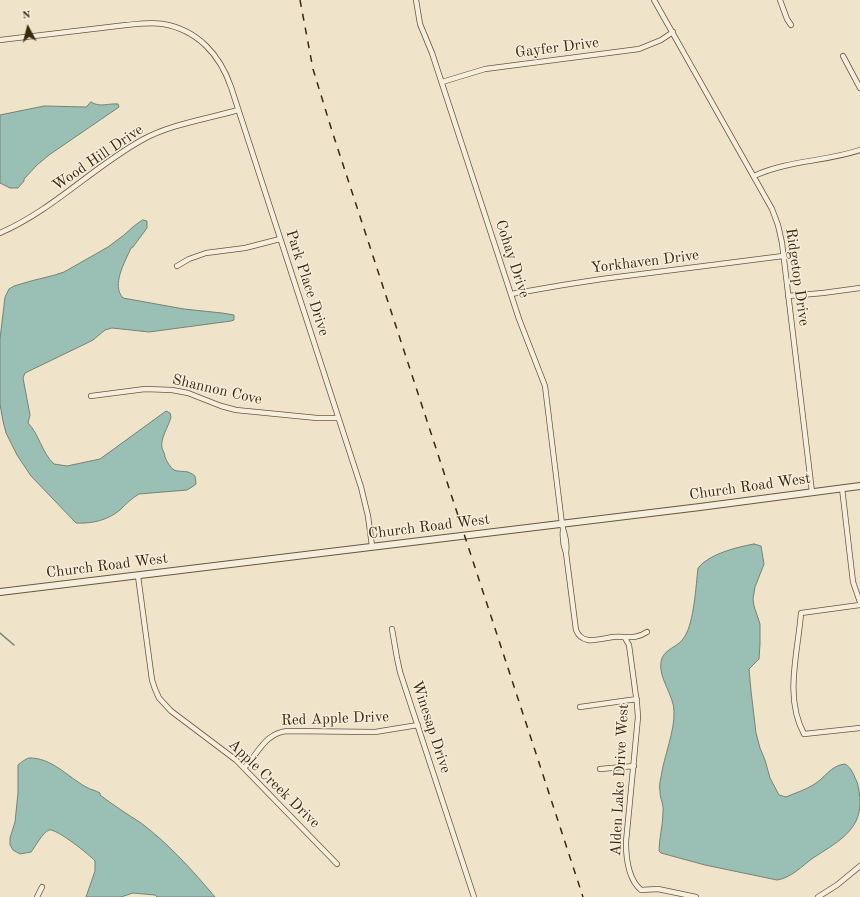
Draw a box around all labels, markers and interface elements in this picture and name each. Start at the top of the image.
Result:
north arrow [8,8,48,48]
text: N [22,10,31,22]
street label: Gayfer Drive [514,34,600,62]
street label: Wood Hill Drive [49,121,147,195]
street label: Cohay Drive [491,218,533,300]
street label: Ridgetop Drive [781,227,813,327]
street label: Park Place Drive [281,228,333,338]
street label: Yorkhaven Drive [590,246,700,278]
street label: Shannon Cove [170,371,264,409]
street label: Church Road West [688,470,812,504]
street label: Church Road West [367,511,491,543]
street label: Church Road West [45,550,169,582]
street label: Winesap Drive [408,678,454,776]
street label: Alden Lake Drive West [607,703,633,857]
street label: Red Apple Drive [281,708,389,730]
street label: Apple Creek Drive [225,736,323,832]

